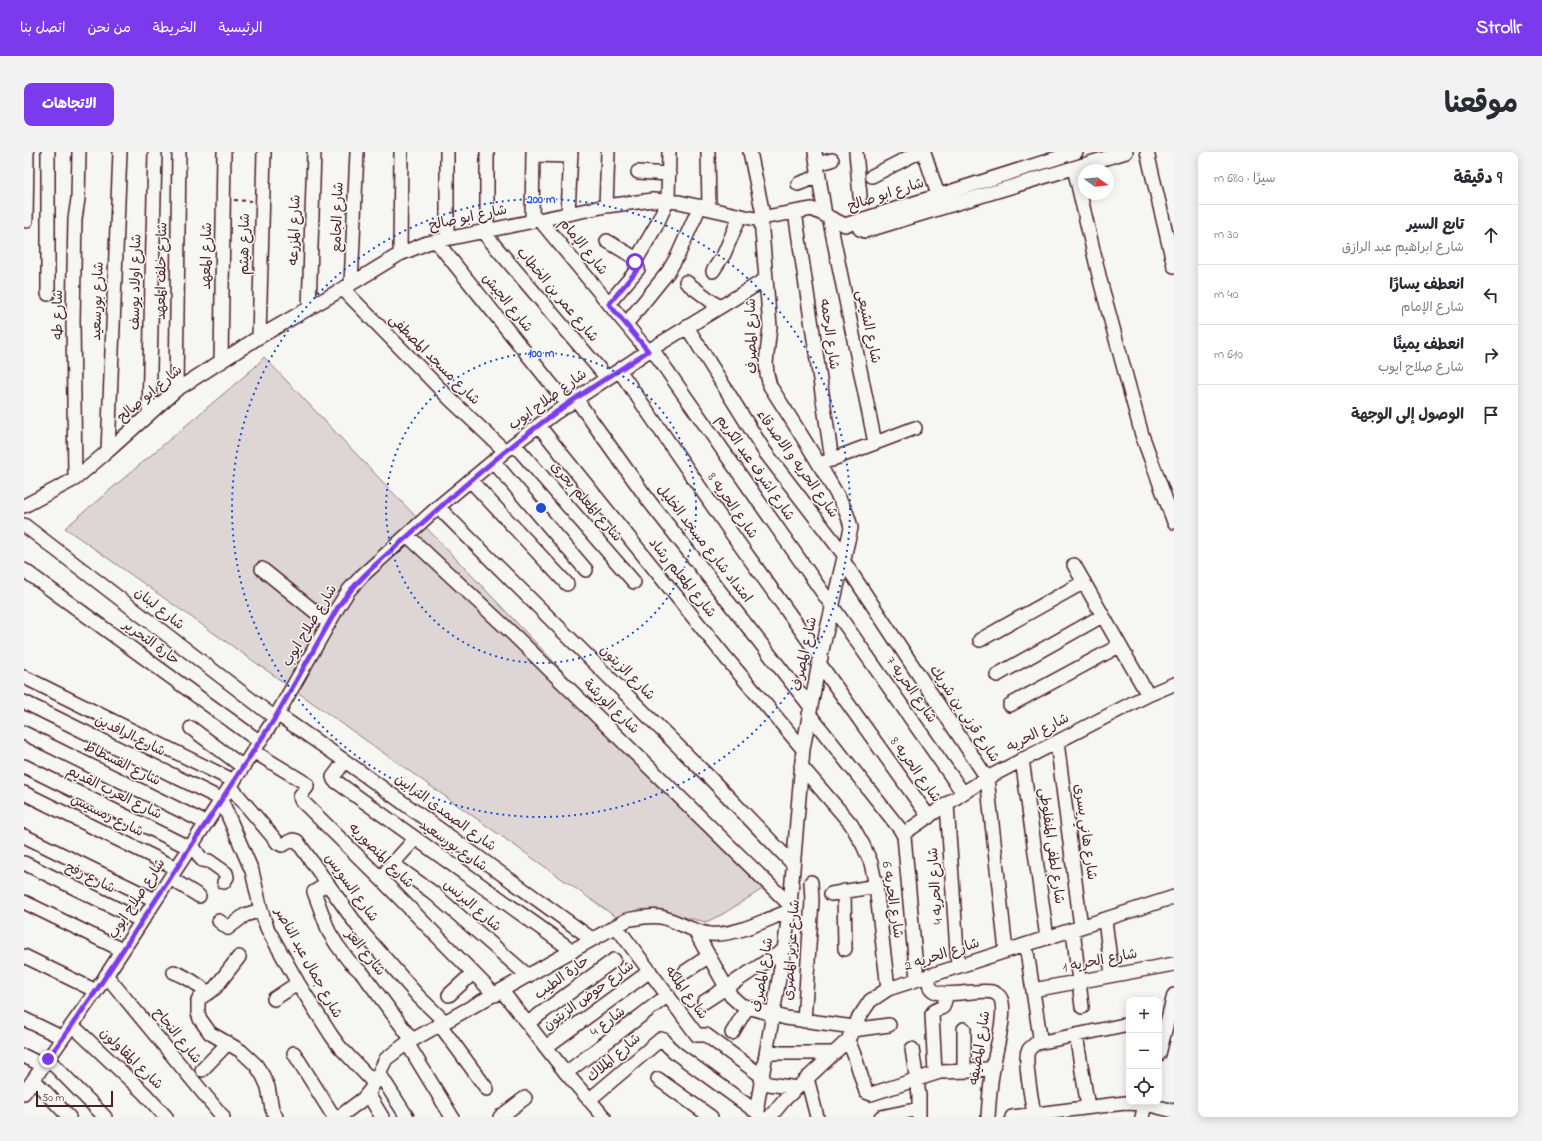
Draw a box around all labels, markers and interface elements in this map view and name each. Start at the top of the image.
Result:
text: Strollr [1476,15,1522,42]
text: اتصل بنا [20,18,65,39]
text: من نحن [87,18,131,39]
text: الخريطة [153,18,197,39]
text: الرئيسية [219,18,263,39]
button: الاتجاهات [24,83,114,126]
text: موقعنا [1444,85,1518,126]
north arrow [1078,164,1114,200]
text: 9 دقيقة [1453,166,1502,191]
text: سيرًا · 680 m [1214,169,1275,188]
street label: شارع ابو صالح [845,173,927,217]
street label: شارع الجامع [326,181,350,253]
text: 200 m [526,191,556,209]
street label: شارع المزرعه [283,194,307,266]
street label: شارع ابو صالح [427,199,509,237]
street label: شارع هيثم [234,213,256,275]
street label: شارع الإمام [553,214,613,280]
text: تابع السير [1407,214,1464,236]
street label: شارع خلف المعهد [151,222,173,320]
street label: شارع المعهد [196,222,218,290]
icon: ahead [1480,224,1502,246]
text: 30 m [1214,225,1238,244]
street label: شارع اولاد يوسف [125,234,147,330]
text: شارع ابراهيم عبد الرازق [1342,238,1464,257]
street label: شارع عمر بن الخطاب [511,243,603,347]
route start [626,253,644,271]
street label: شارع بورسعيد [86,261,110,341]
street label: شارع الجيش [477,269,537,337]
text: انعطف يسارًا [1389,274,1464,296]
icon: left [1480,284,1502,306]
text: 40 m [1214,285,1238,304]
street label: شارع الشيعى [850,288,886,366]
street label: شارع طه [48,290,69,340]
street label: شارع الرحمه [814,297,844,371]
street label: شارع المصرف [741,298,763,374]
text: شارع الإمام [1401,298,1464,317]
street label: شارع مسجد المصطفى [384,310,484,410]
text: انعطف يمينًا [1393,334,1464,356]
icon: right [1480,344,1502,366]
text: 100 m [528,345,555,363]
text: 610 m [1214,345,1243,364]
text: شارع صلاح ايوب [1378,358,1464,377]
street label: شارع ابو صالح [113,360,187,428]
street label: شارع صلاح ايوب [504,364,592,436]
text: الوصول إلى الوجهة [1351,404,1464,426]
icon: arrive [1480,404,1502,426]
street label: شارع الحريه و الاصدقاء [750,405,844,523]
street label: شارع اشرف عبد الكريم [710,411,800,525]
street label: شارع المعلم بحرى [545,457,627,547]
street label: شارع الحريه 8 [701,469,763,543]
street label: امتداد شارع مسجد الخليل [651,480,757,608]
centre of rings [534,501,548,515]
street label: شارع المعلم رشاد [643,533,721,623]
street label: شارع صلاح ايوب [277,581,343,671]
street label: شارع لبنان [129,583,189,635]
street label: حارة التحرير [117,615,184,671]
street label: شارع المصرف [787,615,823,693]
street label: شارع الزيتون [594,640,660,706]
street label: شارع الحريه 7 [880,652,942,728]
street label: شارع قرنى بن شريك [924,661,1004,767]
street label: شارع الورشة [578,675,644,739]
street label: شارع الحريه [1003,708,1073,758]
street label: شارع الرافدين [91,710,169,762]
street label: شارع الحريه 8 [884,733,946,807]
street label: شارع الفسطاط [80,736,164,792]
street label: شارع العرب القديم [63,761,165,825]
street label: شارع الصمدى الترابين [390,769,500,857]
street label: شارع هاني يسرى [1067,782,1102,882]
street label: شارع لطفى المنفلوطى [1032,786,1070,906]
street label: شارع رمسيس [67,789,147,843]
street label: شارع بورسعيد [415,815,491,877]
street label: شارع المنصوريه [343,818,419,894]
street label: شارع الحريه 4 [923,847,949,925]
street label: شارع السويس [319,849,383,927]
street label: شارع صلاح ايوب [103,854,171,944]
street label: شارع رفح [61,857,119,899]
street label: شارع الحريه 6 [876,860,908,940]
street label: شارع البرنس [438,875,506,937]
street label: شارع عزيز المصرى [778,899,806,1001]
street label: شارع جمال عبد الناصر [268,903,347,1022]
street label: شارع العز [339,924,390,981]
street label: شارع الحريه 2 [901,933,983,977]
street label: شارع المصرف [747,936,779,1014]
street label: شارع الحريه 1 [1061,943,1139,979]
street label: حارة الطيب [530,951,594,1005]
street label: شارع حوض الزيتون [539,956,639,1036]
street label: شارع الملكه [659,962,713,1024]
map controls [1126,997,1162,1105]
button: + [1126,997,1162,1033]
street label: شارع 4 [586,1002,630,1042]
street label: شارع النجاح [148,1003,206,1069]
street label: شارع المضيفه [964,1009,996,1087]
street label: شارع المقاولون [94,1023,168,1095]
street label: شارع الملاك [582,1029,646,1087]
button: − [1126,1033,1162,1069]
route end [39,1050,57,1068]
button: locate [1126,1069,1162,1105]
scale bar [36,1089,113,1108]
text: 50 m [42,1090,64,1106]

